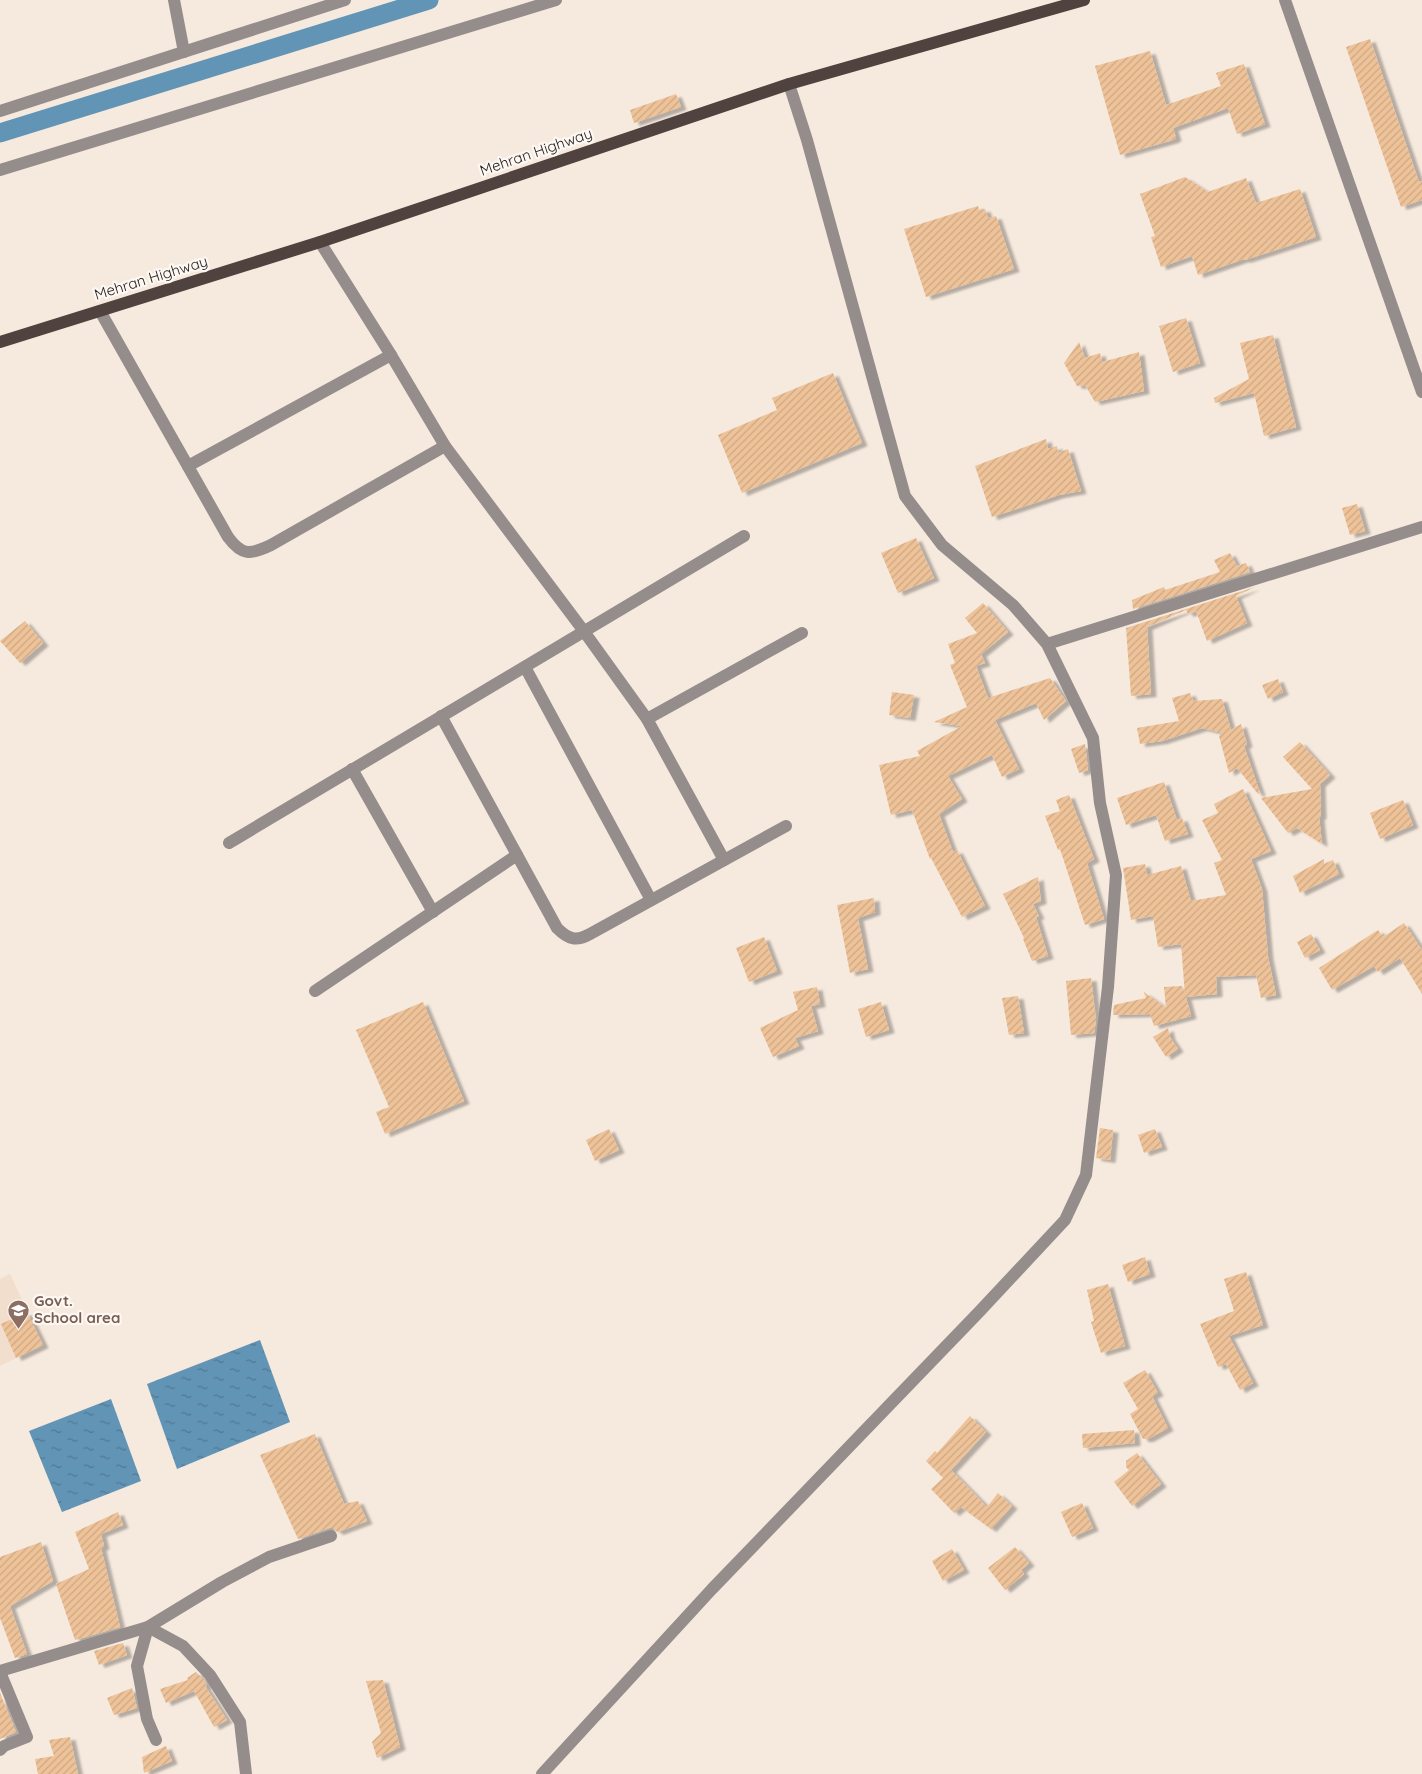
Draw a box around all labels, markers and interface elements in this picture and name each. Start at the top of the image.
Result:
street label: Mehran Highway [477,123,595,180]
street label: Mehran Highway [92,251,210,304]
place label: Govt. School area [34,1291,120,1327]
school or university icon: Govt. School area [6,1298,30,1329]

